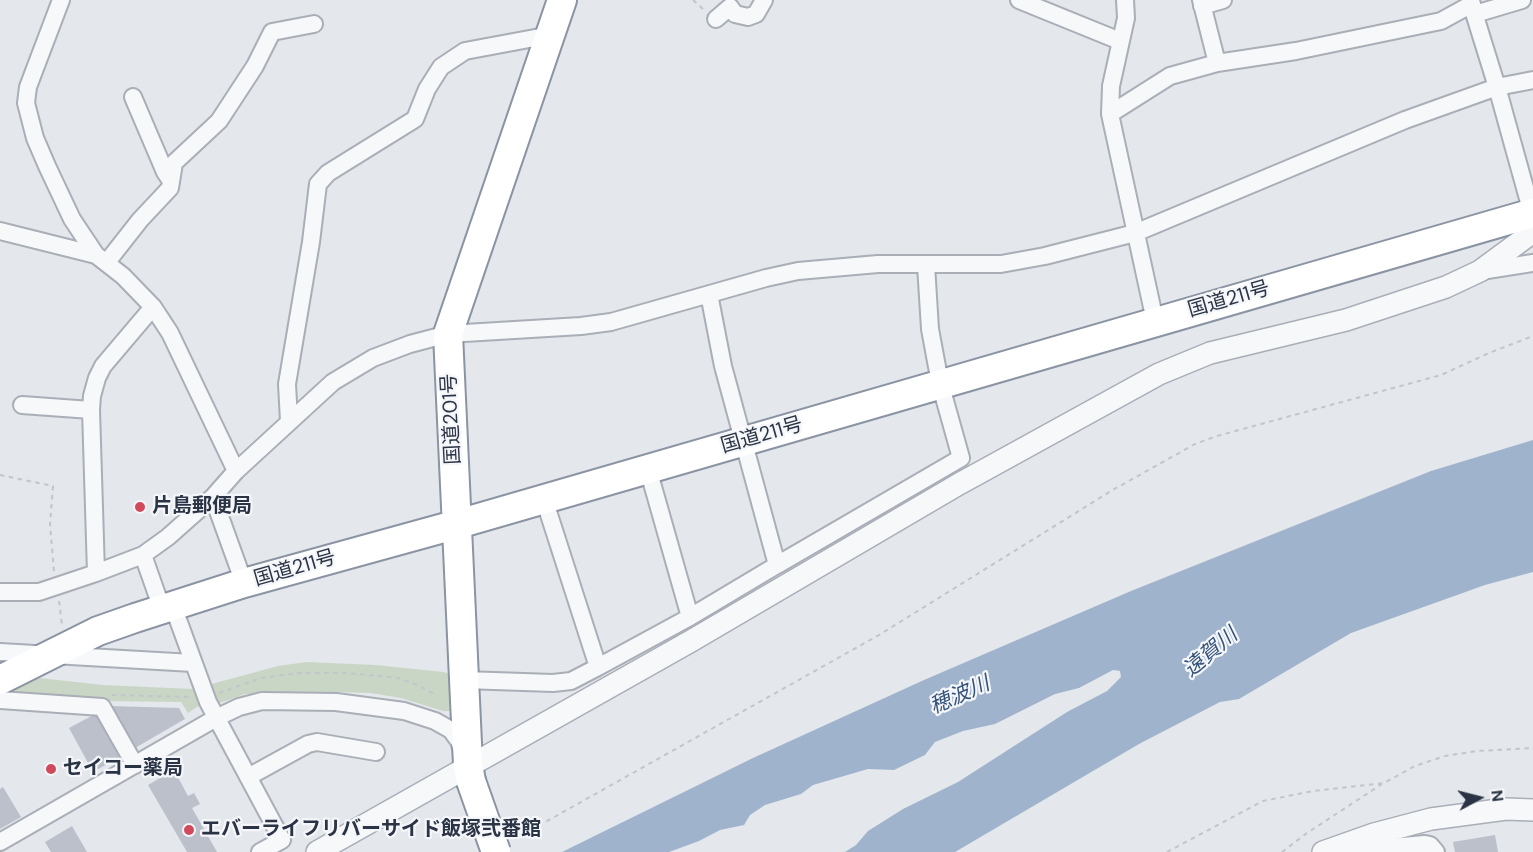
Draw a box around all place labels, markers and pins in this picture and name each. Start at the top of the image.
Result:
place label: 片島郵便局 [152,495,252,519]
marker: 片島郵便局 [133,500,147,514]
place label: セイコー薬局 [63,757,183,781]
marker: セイコー薬局 [44,762,58,776]
place label: エバーライフリバーサイド飯塚弐番館 [201,818,541,842]
marker: エバーライフリバーサイド飯塚弐番館 [182,823,196,837]

